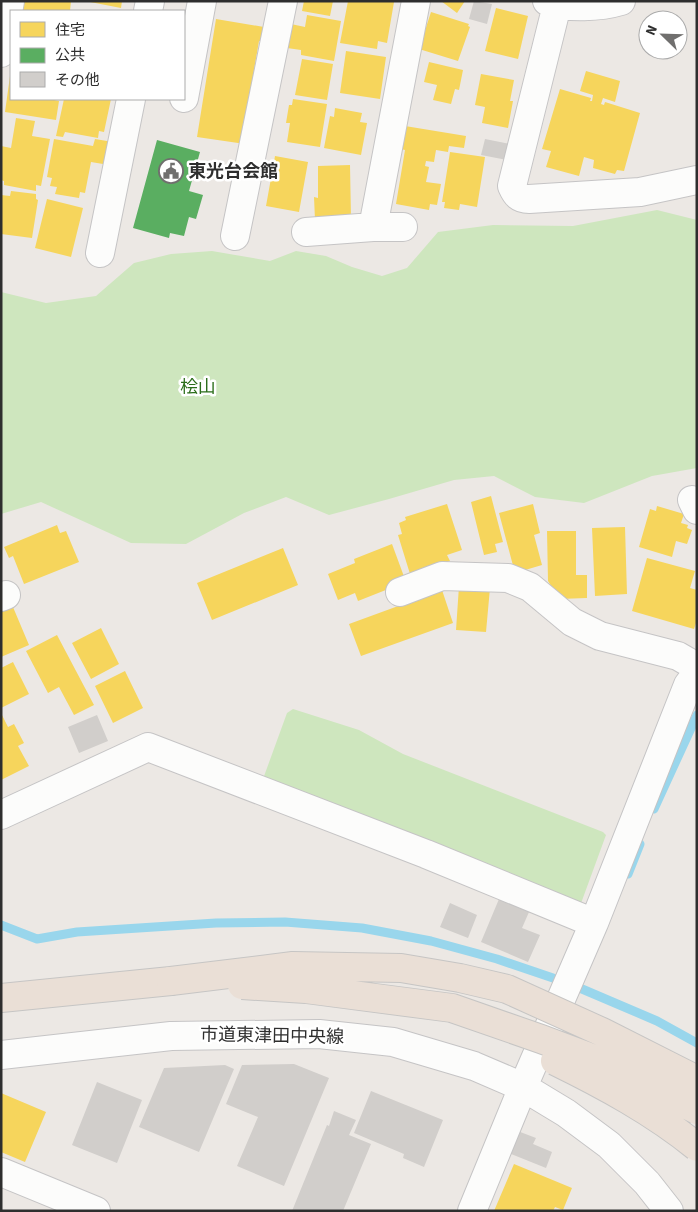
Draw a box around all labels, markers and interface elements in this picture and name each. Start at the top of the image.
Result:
legend [10,10,185,100]
north arrow [638,10,688,60]
text: 住宅 [55,20,85,41]
text: N [641,22,663,39]
text: 公共 [55,45,85,66]
text: その他 [55,70,100,91]
public building icon: 東光台会館 [158,158,184,184]
place label: 東光台会館 [188,159,278,184]
park label: 桧山 [180,375,216,400]
street label: 市道東津田中央線 [200,1022,344,1050]

